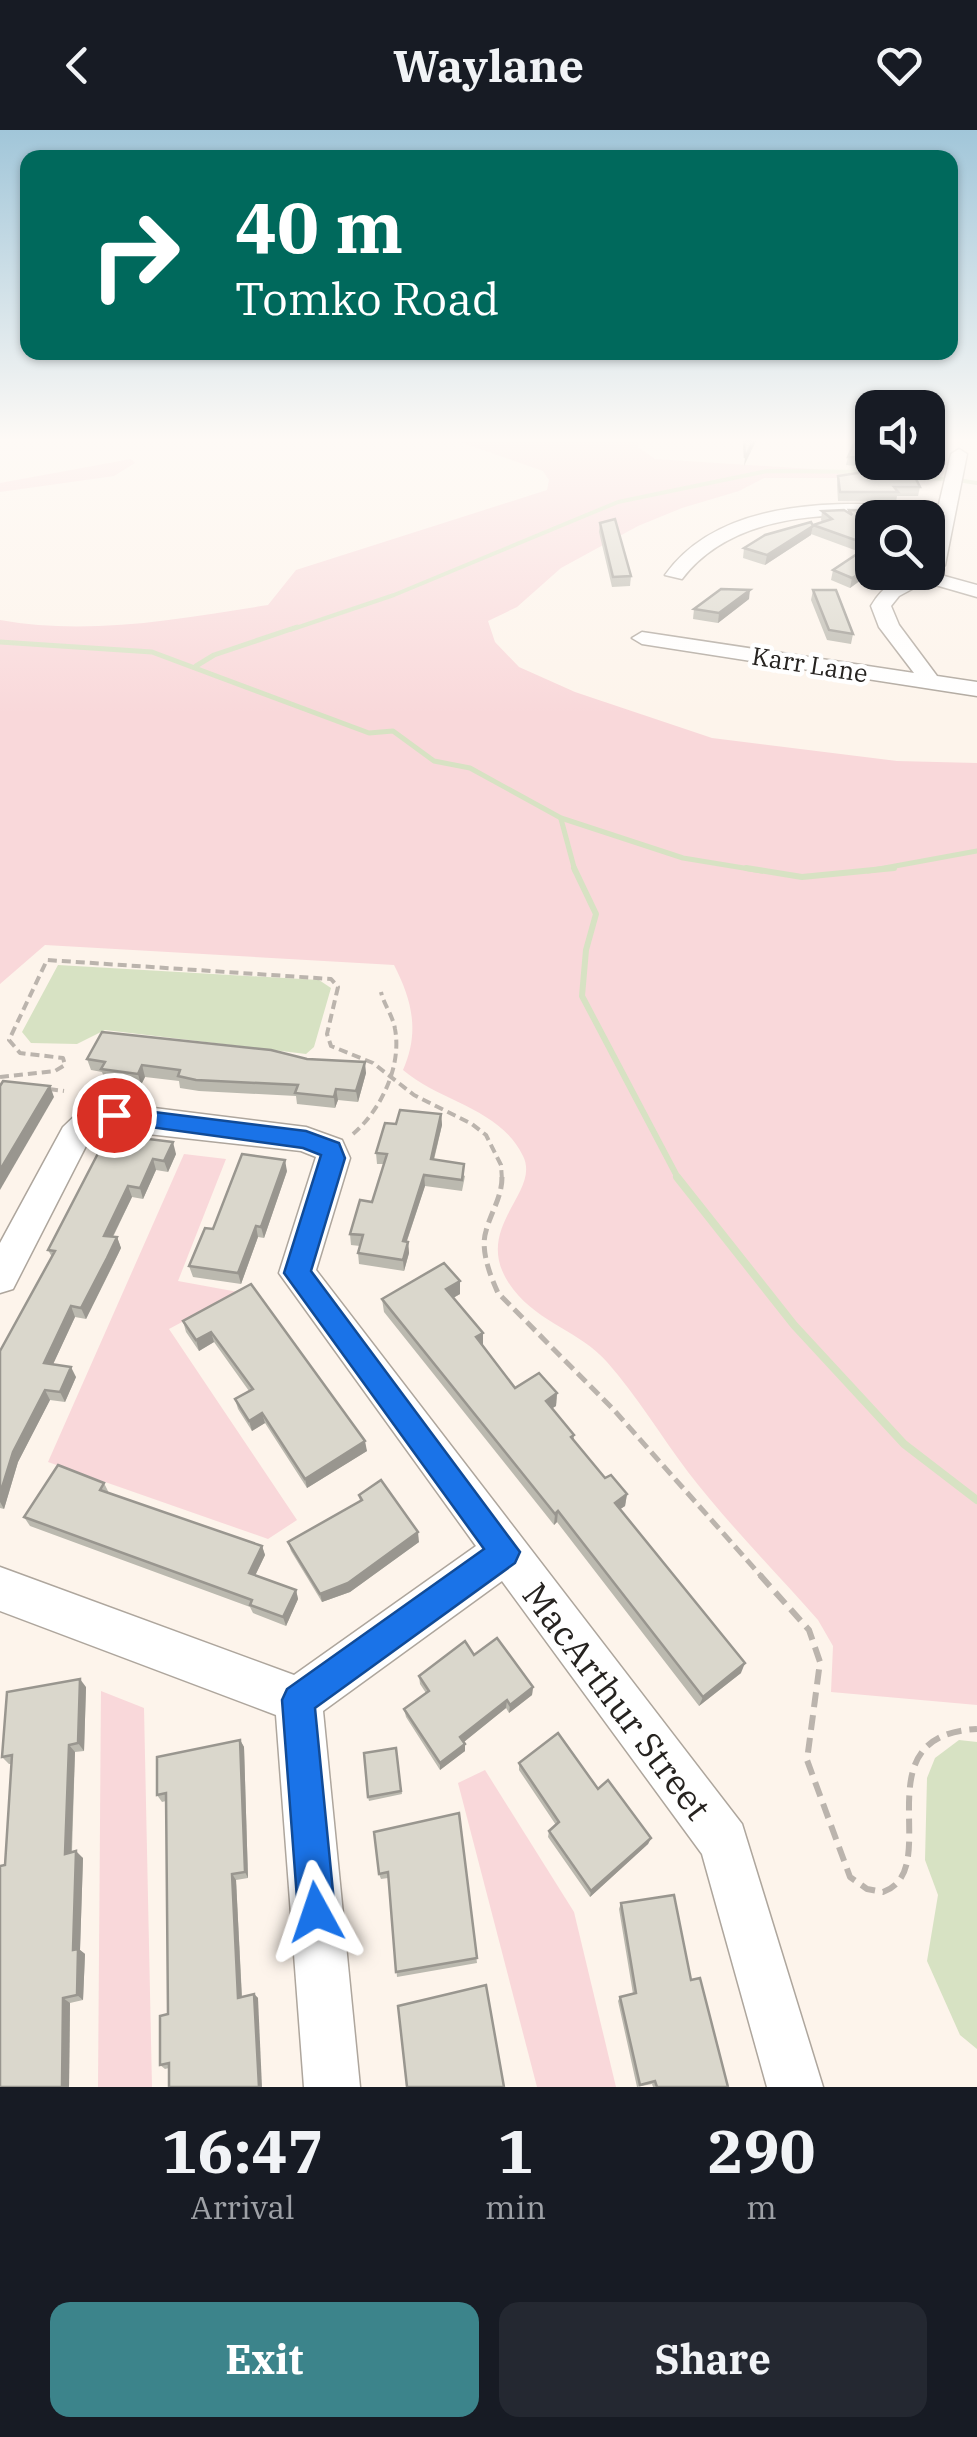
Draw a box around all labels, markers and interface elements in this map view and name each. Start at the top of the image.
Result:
text: Waylane [393,36,584,94]
icon: back [50,38,105,93]
icon: heart [872,38,927,93]
text: 40 m [235,181,403,272]
icon: right [70,190,200,320]
text: Tomko Road [235,269,499,327]
map controls [855,390,945,590]
button: sound [855,390,945,480]
button: search [855,500,945,590]
street label: Karr Lane [750,639,870,689]
pin [72,1073,157,1158]
icon: arrive [87,1088,142,1143]
street label: MacArthur Street [513,1573,721,1829]
position arrow [264,1860,368,1964]
text: 16:47 [161,2111,324,2190]
text: 1 [498,2111,534,2190]
text: 290 [708,2111,816,2190]
text: Arrival [190,2186,295,2228]
text: min [485,2186,546,2228]
text: m [746,2186,777,2228]
button: Exit [50,2302,479,2417]
button: Share [499,2302,927,2417]

